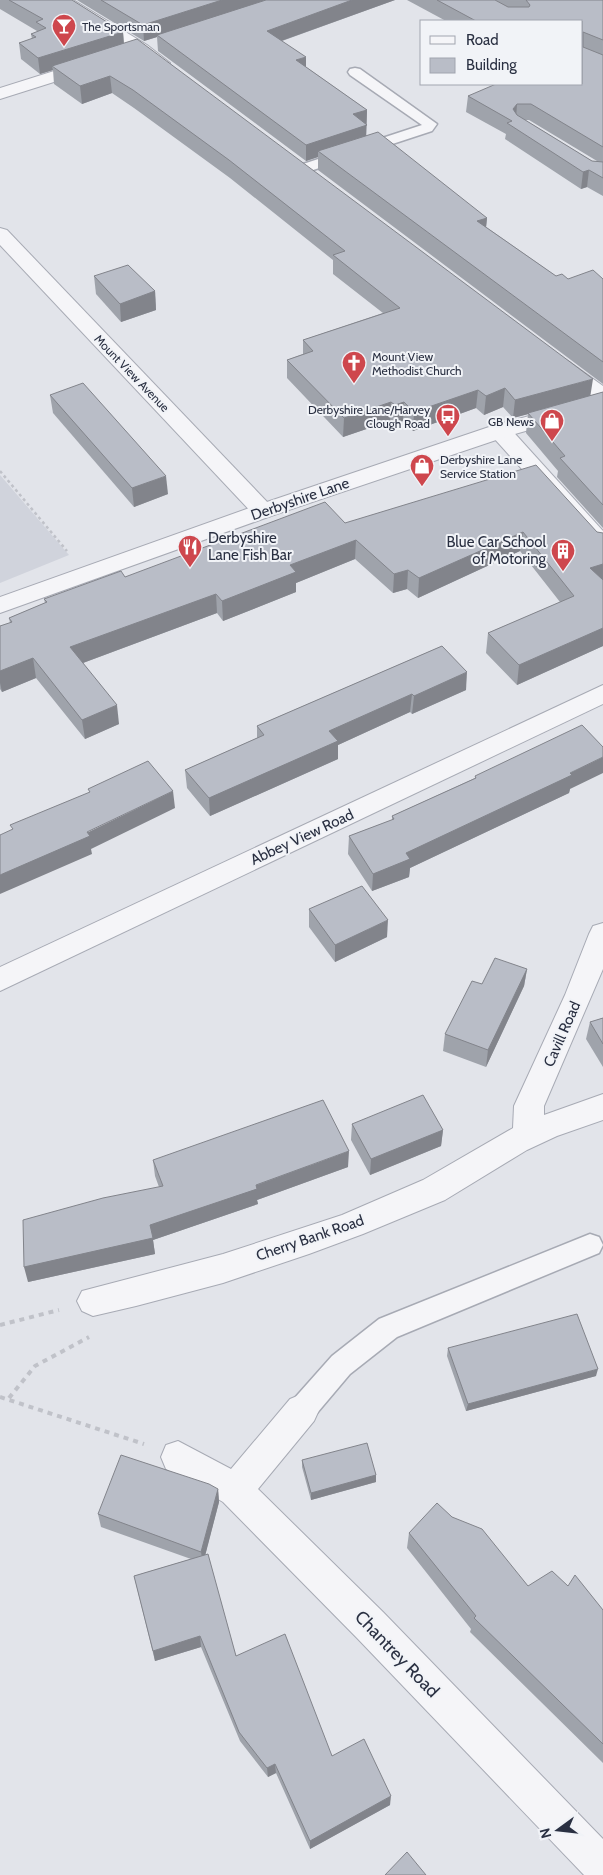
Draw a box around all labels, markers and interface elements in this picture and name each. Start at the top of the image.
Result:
bar icon: The Sportsman [51,13,77,47]
place label: The Sportsman [82,19,160,34]
legend [420,20,583,85]
text: Road [466,31,499,49]
text: Building [466,56,517,74]
street label: Mount View Avenue [91,331,173,415]
place label: Mount View Methodist Church [372,349,462,378]
church icon: Mount View Methodist Church [341,350,367,384]
place label: Derbyshire Lane/Harvey Clough Road [308,402,430,431]
bus stop icon: Derbyshire Lane/Harvey Clough Road [435,403,461,437]
shop icon: GB News [539,408,565,442]
place label: GB News [488,414,534,429]
place label: Derbyshire Lane Service Station [440,452,522,481]
shop icon: Derbyshire Lane Service Station [409,453,435,487]
street label: Derbyshire Lane [248,474,352,524]
place label: Derbyshire Lane Fish Bar [208,529,292,564]
place label: Blue Car School of Motoring [446,533,547,568]
restaurant icon: Derbyshire Lane Fish Bar [177,534,203,568]
building icon: Blue Car School of Motoring [550,538,576,572]
street label: Abbey View Road [247,805,357,869]
street label: Cavill Road [540,998,584,1070]
street label: Cherry Bank Road [254,1211,366,1265]
street label: Chantrey Road [350,1606,444,1702]
north arrow [533,1805,583,1855]
text: N [535,1826,555,1840]

